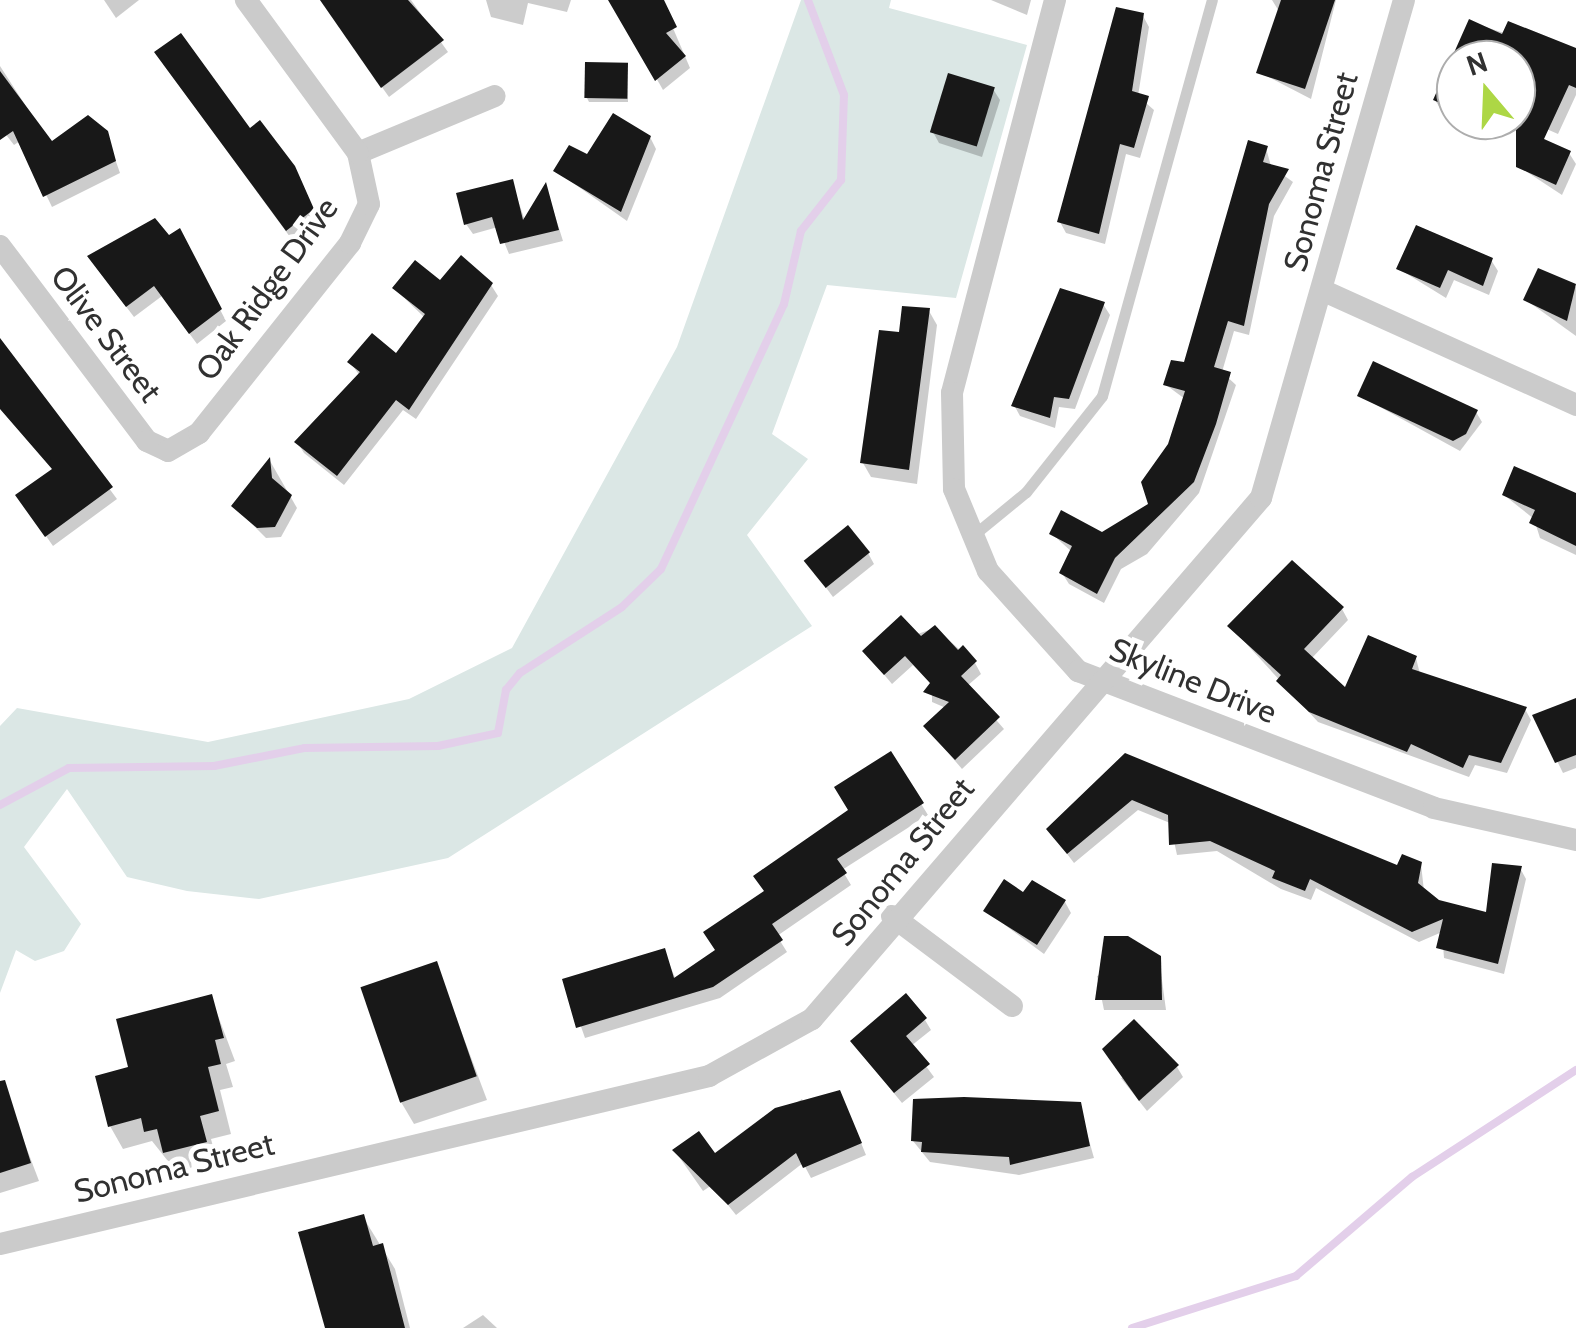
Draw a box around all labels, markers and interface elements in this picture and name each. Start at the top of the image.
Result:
north arrow [1436,40,1536,140]
text: N [1462,44,1492,83]
street label: Sonoma Street [1276,68,1366,276]
street label: Oak Ridge Drive [188,190,346,388]
street label: Olive Street [43,259,169,409]
street label: Skyline Drive [1104,630,1282,732]
street label: Sonoma Street [824,770,982,954]
street label: Sonoma Street [70,1125,278,1211]

